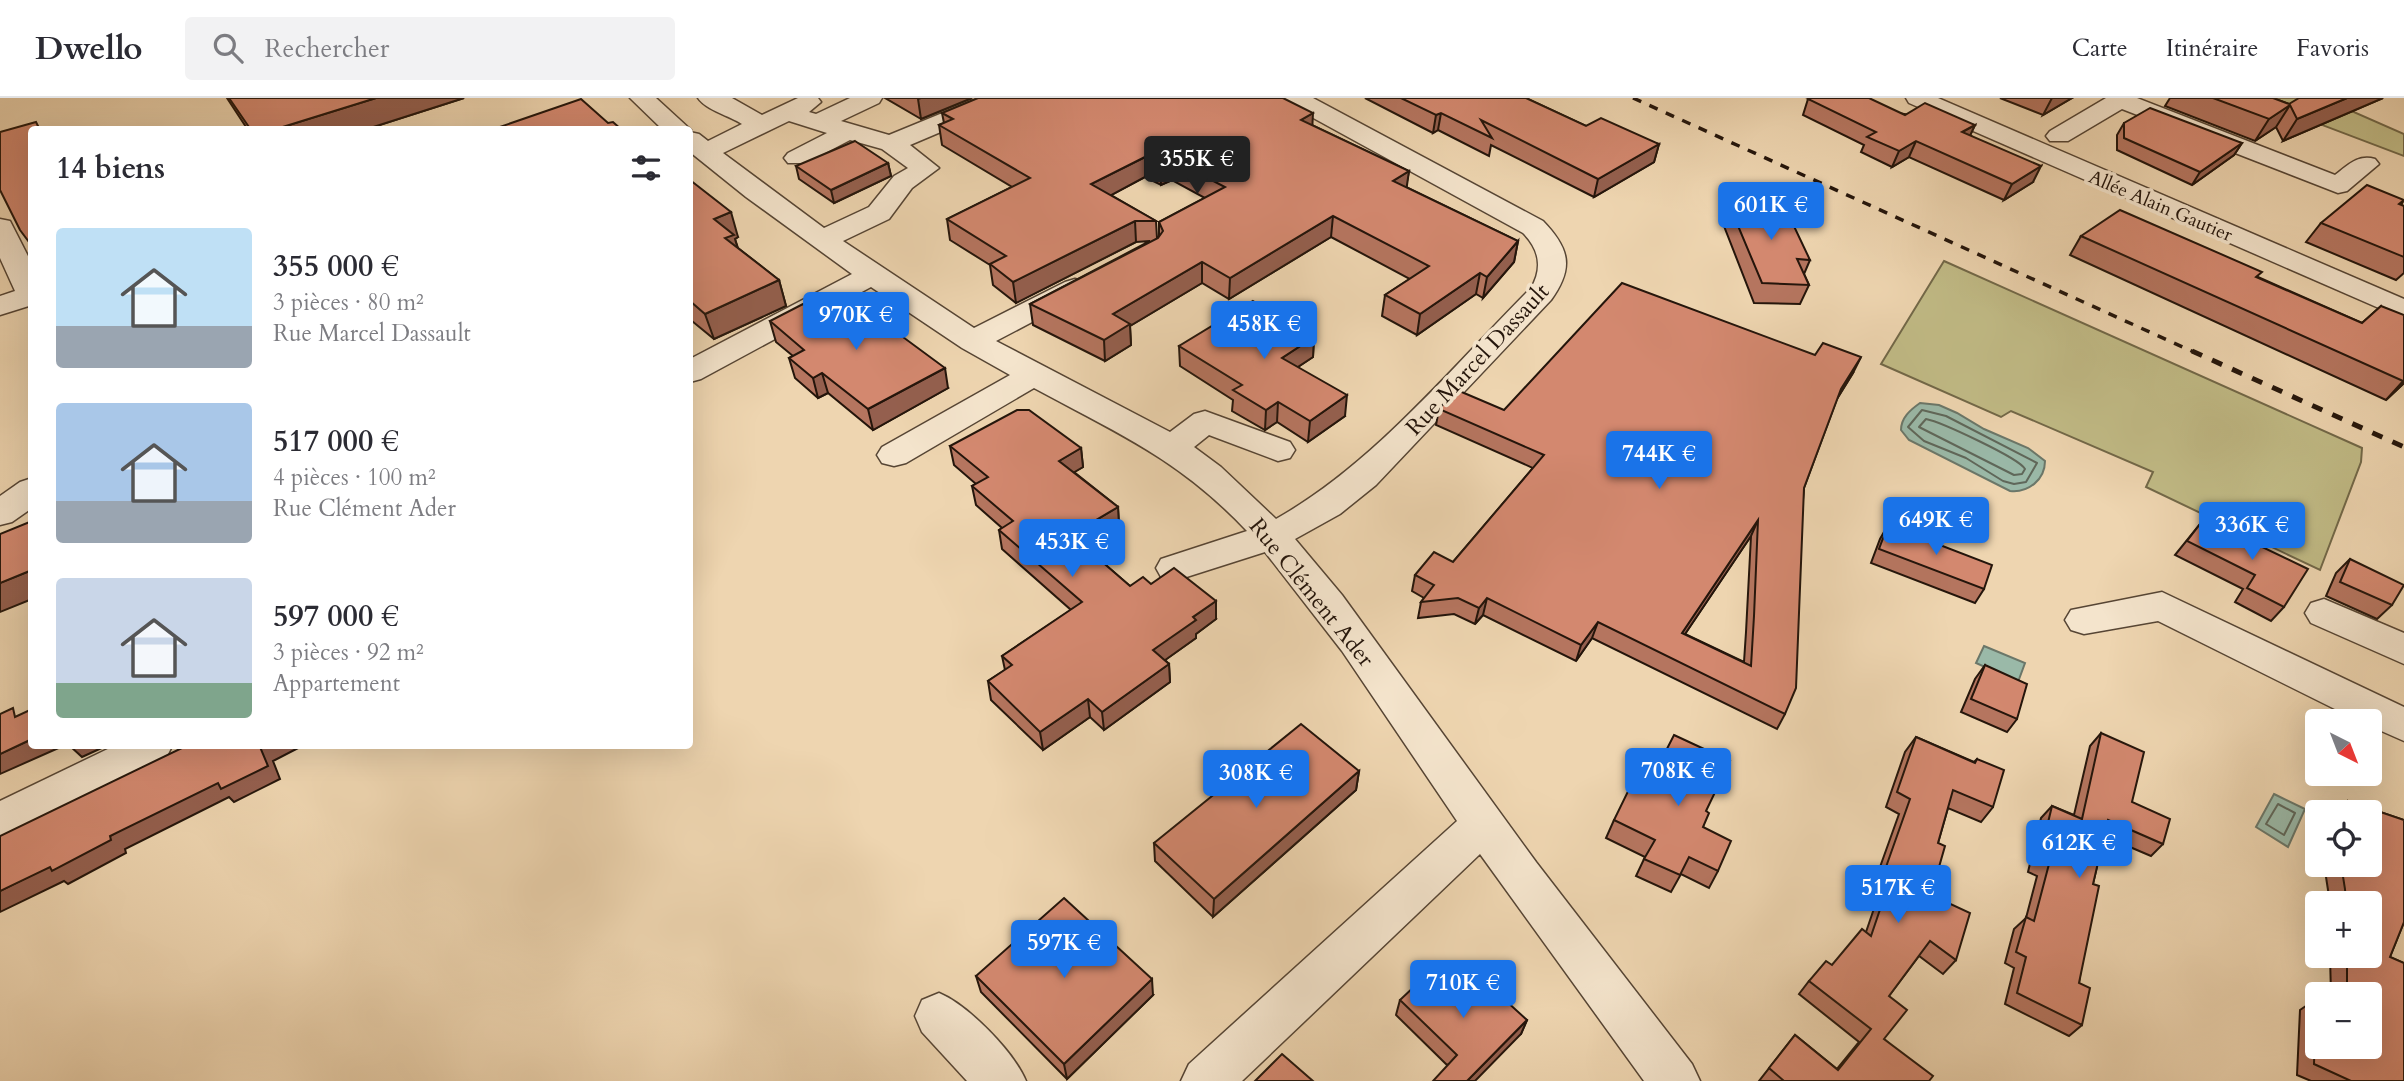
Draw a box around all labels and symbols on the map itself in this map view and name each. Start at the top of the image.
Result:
pin: 355K € [1140,136,1254,196]
street label: Allée Alain Gautier [2085,164,2237,248]
pin: 601K € [1714,183,1828,242]
street label: Rue Marcel Dassault [1399,276,1556,442]
pin: 970K € [799,292,913,352]
pin: 458K € [1207,302,1321,361]
pin: 744K € [1602,432,1716,491]
pin: 649K € [1879,498,1993,557]
pin: 336K € [2195,503,2309,562]
street label: Rue Clément Ader [1242,511,1382,674]
pin: 453K € [1015,519,1129,579]
north arrow [2305,709,2382,786]
pin: 708K € [1621,748,1735,808]
pin: 308K € [1199,750,1313,810]
pin: 612K € [2022,820,2136,880]
pin: 517K € [1841,866,1955,925]
pin: 597K € [1007,920,1121,980]
pin: 710K € [1406,960,1520,1020]

